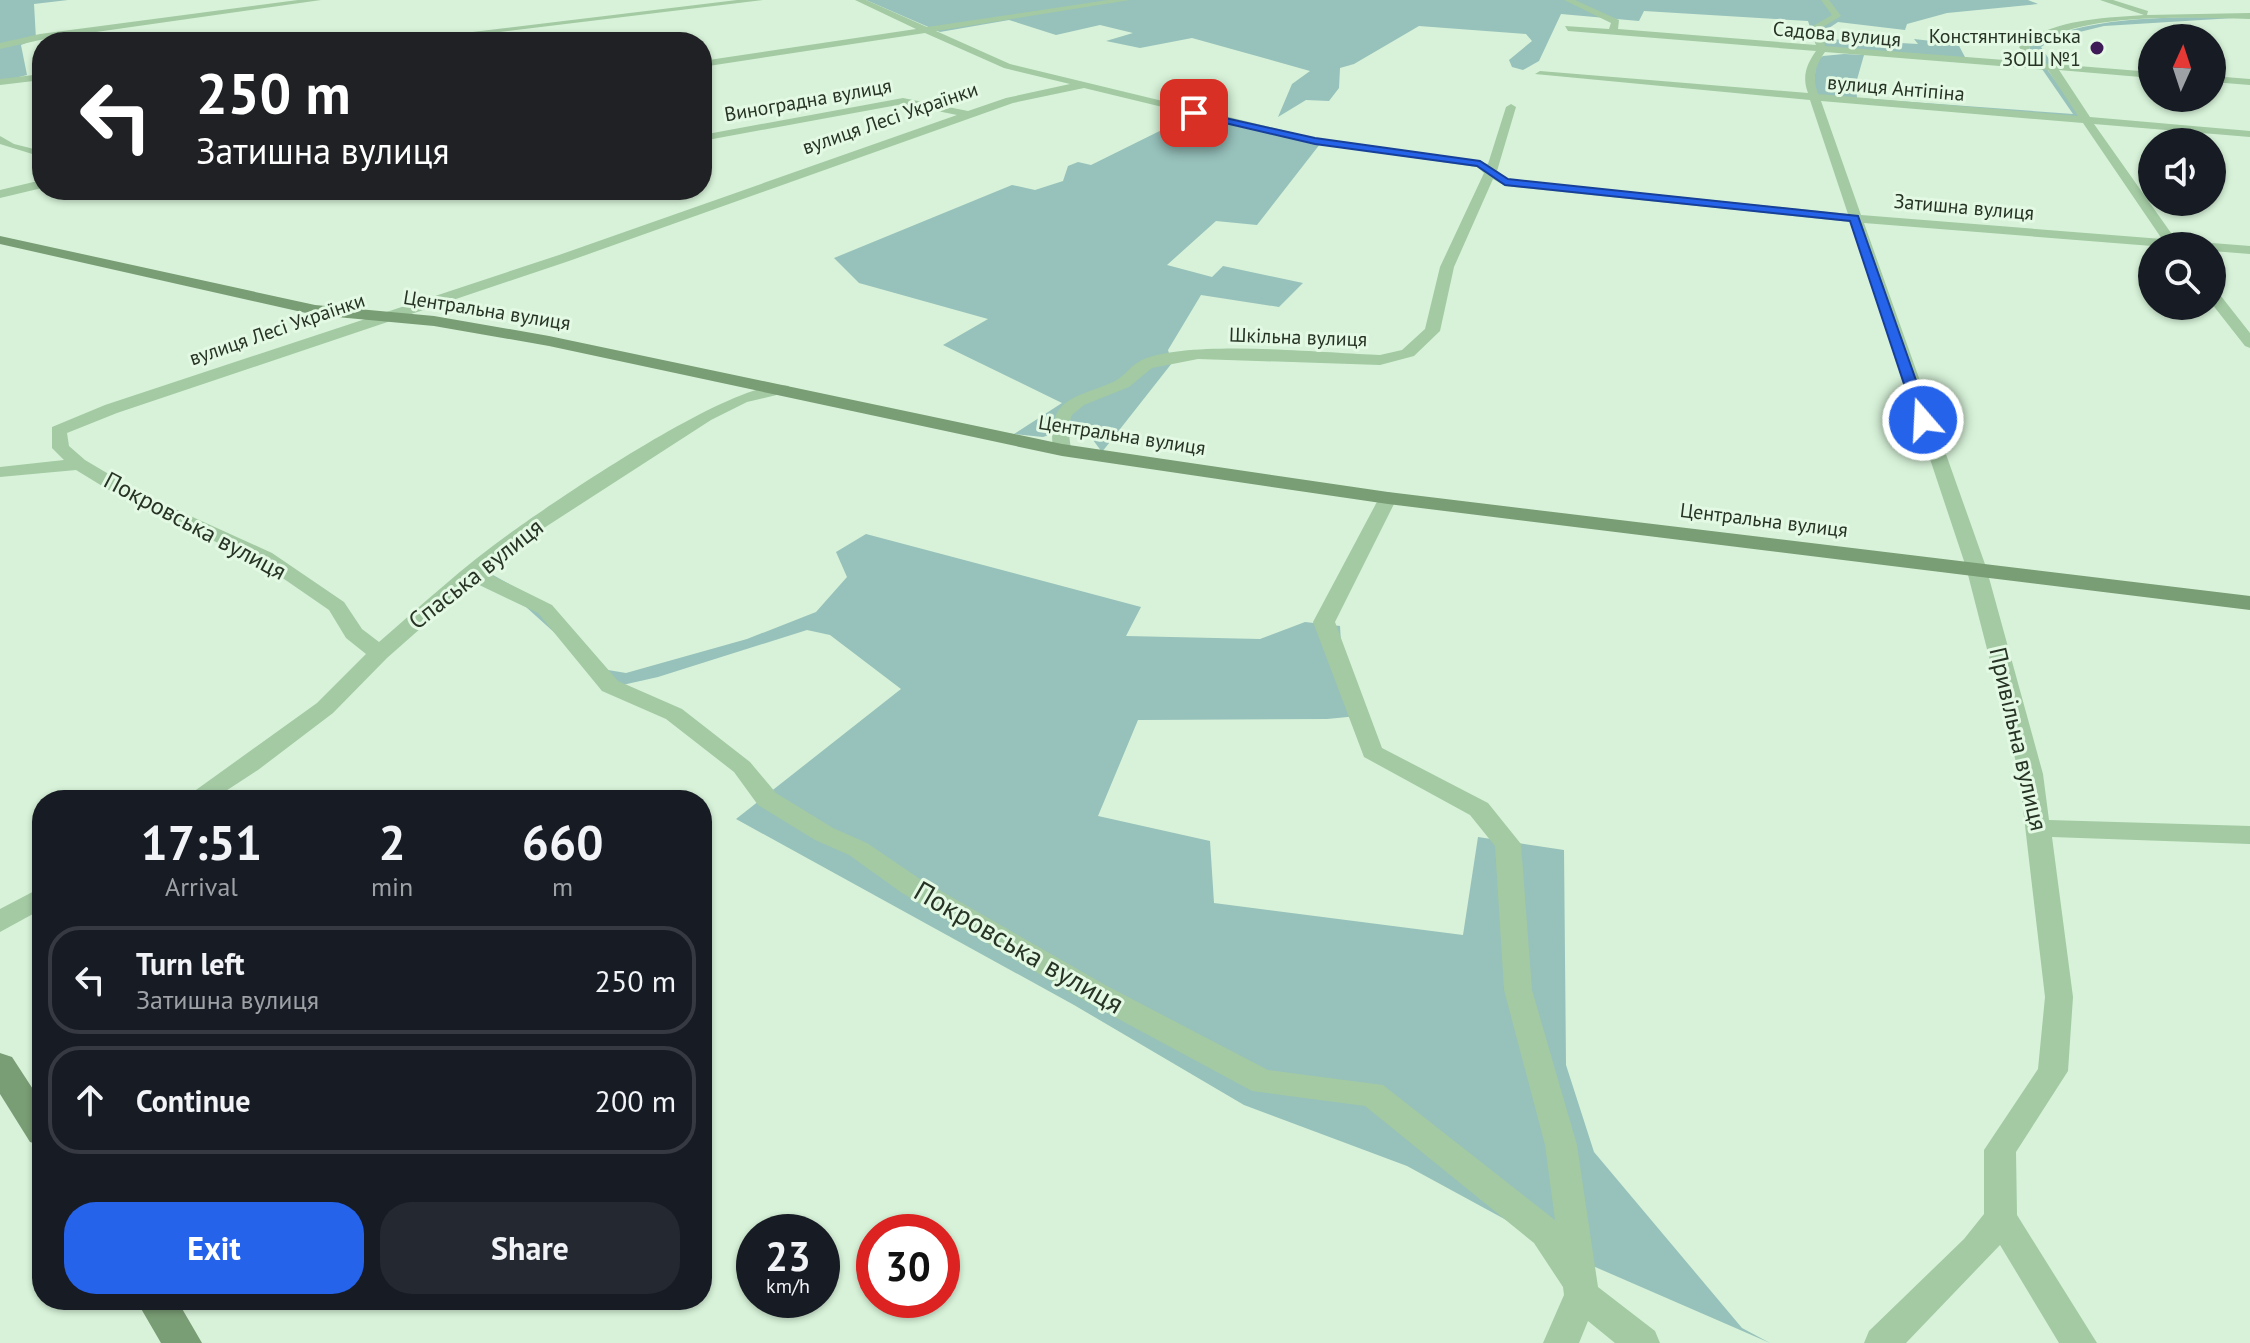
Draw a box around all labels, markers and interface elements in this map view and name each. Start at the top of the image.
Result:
street label: Садова вулиця [1772,15,1902,53]
place label: Констянтинівська ЗОШ №1 [1929,23,2081,72]
north arrow [2138,24,2226,112]
map controls [2138,24,2226,320]
marker: Констянтинівська ЗОШ №1 [2088,39,2106,57]
text: 250 m [196,57,351,129]
icon: left [64,64,168,168]
street label: вулиця Антіпіна [1826,69,1966,107]
street label: Виноградна вулиця [722,72,894,128]
street label: вулиця Лесі Українки [799,76,981,160]
pin [1160,79,1228,147]
icon: arrive [1172,91,1216,135]
text: Затишна вулиця [196,127,450,174]
button: sound [2138,128,2226,216]
street label: Затишна вулиця [1893,188,2035,226]
button: search [2138,232,2226,320]
street label: Центральна вулиця [402,284,572,336]
street label: вулиця Лесі Українки [186,287,368,371]
street label: Шкільна вулиця [1228,322,1368,352]
position arrow [1881,378,1965,462]
street label: Центральна вулиця [1037,409,1207,461]
street label: Покровська вулиця [99,464,292,587]
street label: Центральна вулиця [1679,497,1849,543]
street label: Спаська вулиця [402,511,549,636]
street label: Привільна вулиця [1982,644,2055,834]
text: 17:51 [141,811,262,873]
text: 2 [378,811,406,873]
text: 660 [522,811,603,873]
text: Arrival [165,870,238,903]
text: min [371,870,413,903]
text: m [552,870,573,903]
street label: Покровська вулиця [908,872,1131,1022]
text: Turn left [136,944,244,983]
icon: left [68,958,112,1002]
text: 250 m [595,961,676,1000]
text: Затишна вулиця [136,983,319,1016]
icon: ahead [68,1078,112,1122]
text: Continue [136,1081,250,1120]
text: 200 m [595,1081,676,1120]
button: Exit [64,1202,364,1294]
button: Share [380,1202,680,1294]
speed limit sign: 30 [856,1214,960,1318]
text: 23 [765,1230,811,1282]
text: km/h [766,1273,810,1299]

